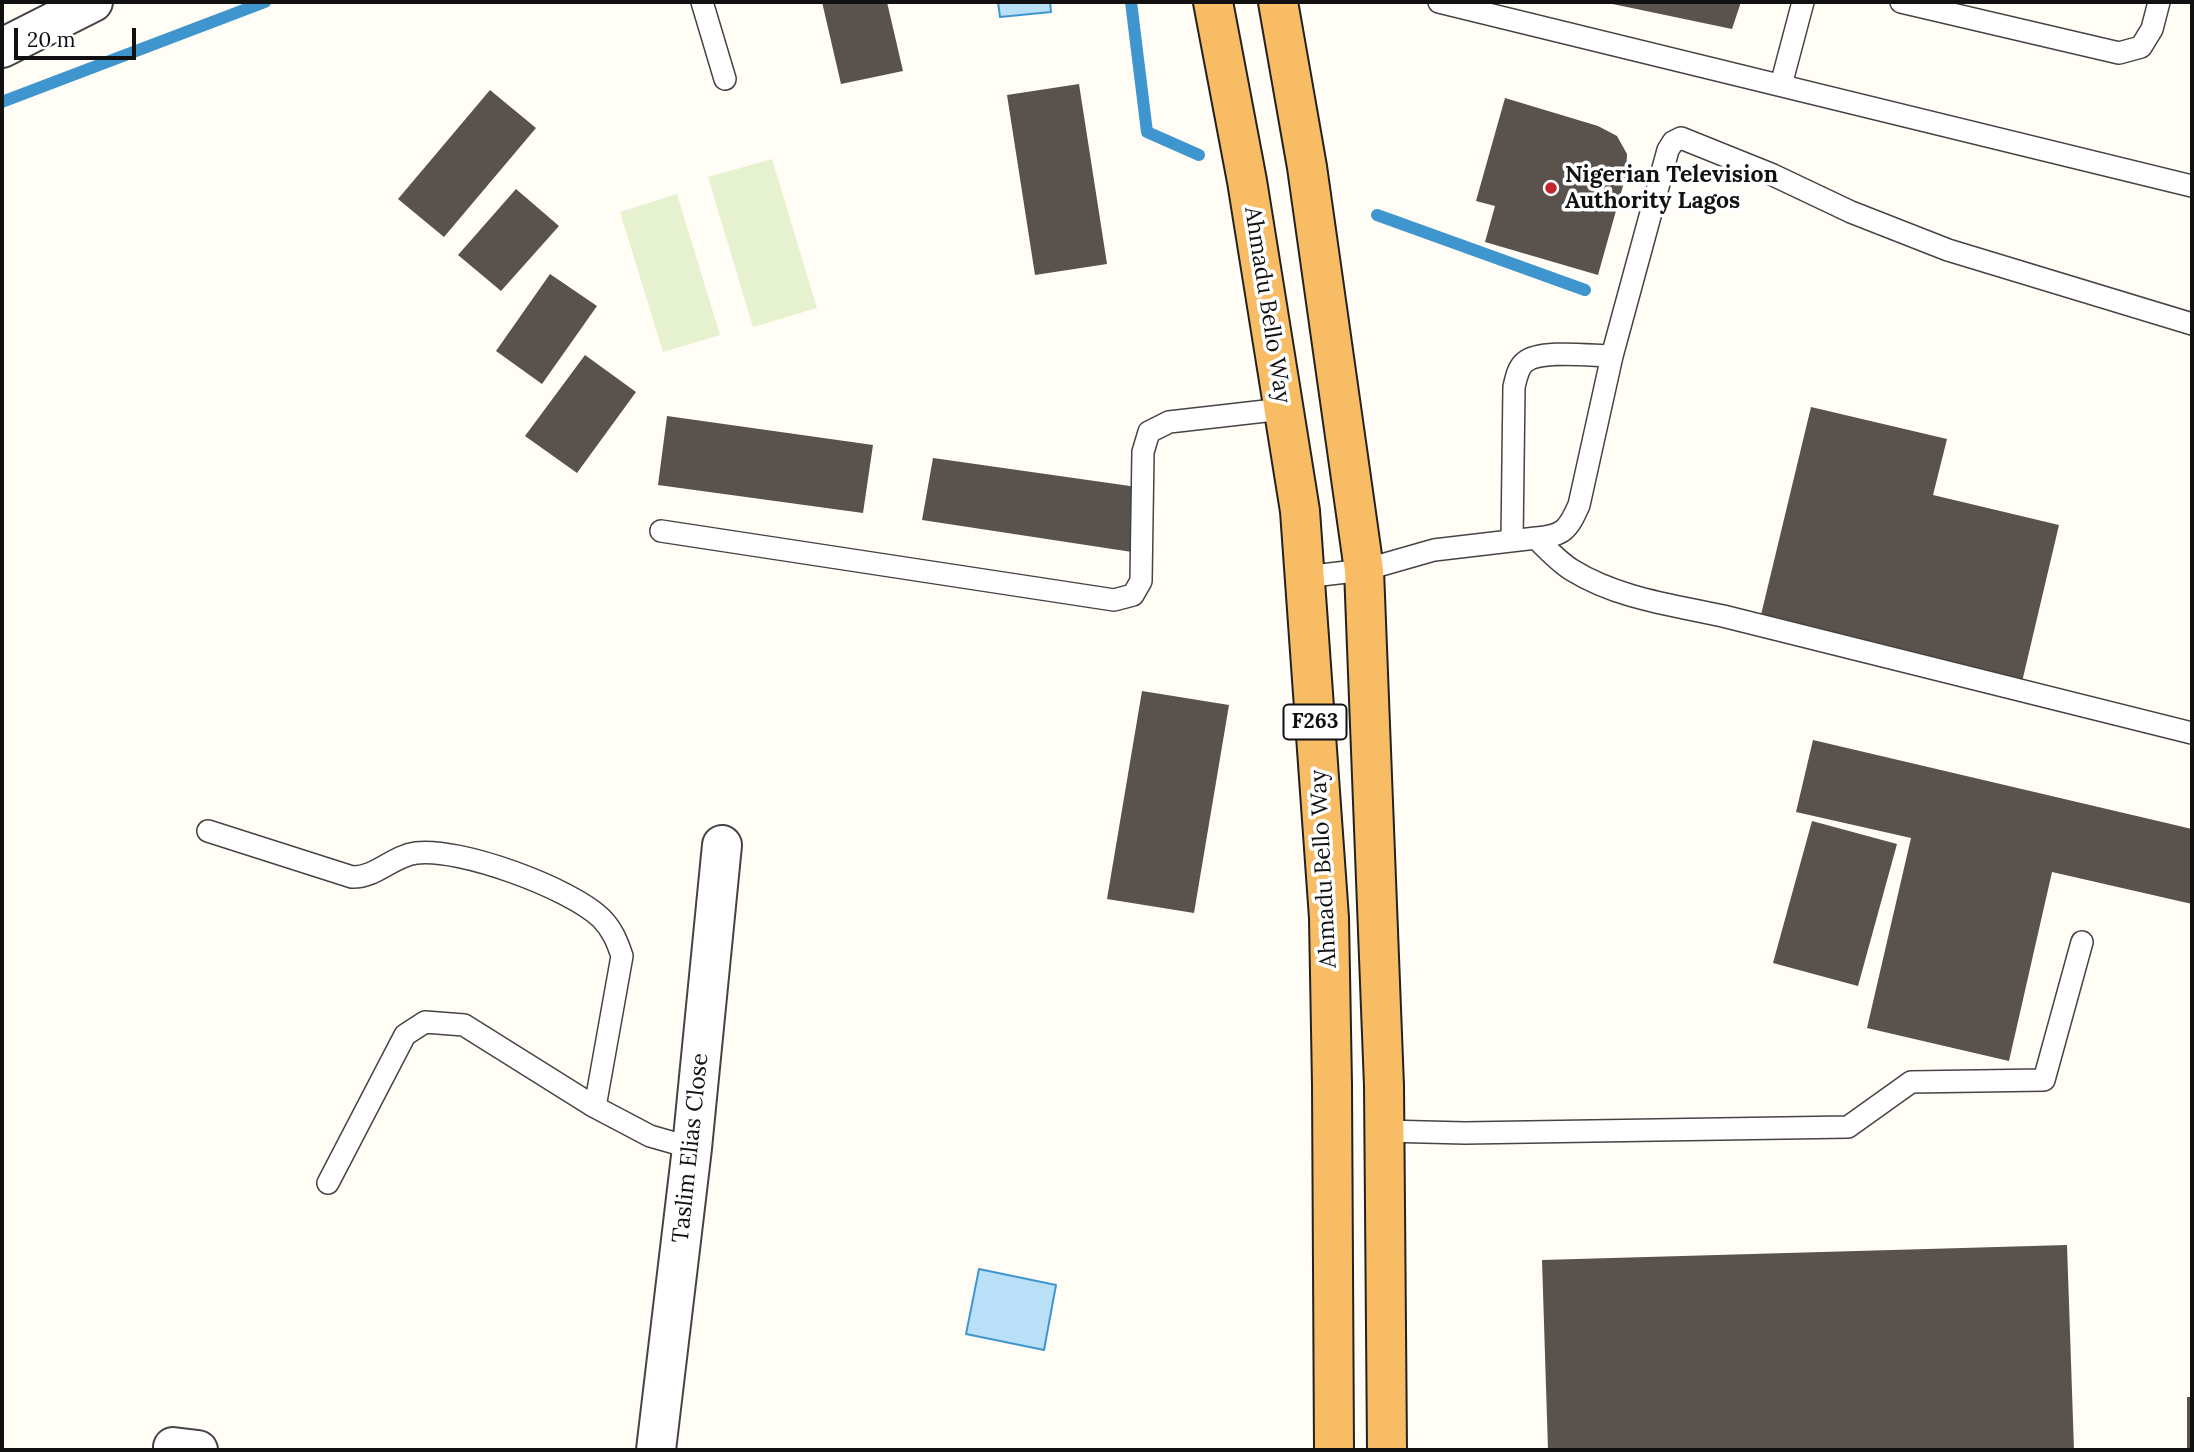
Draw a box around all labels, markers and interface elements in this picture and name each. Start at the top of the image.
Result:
scale bar [18,14,140,58]
text: 20 m [27,26,76,53]
place label: Nigerian Television Authority Lagos [1565,161,1778,215]
marker: Nigerian Television Authority Lagos [1543,180,1559,196]
street label: Ahmadu Bello Way [1238,205,1296,405]
road number: F263 [1284,704,1346,740]
street label: Ahmadu Bello Way [1305,769,1343,969]
street label: Taslim Elias Close [667,1052,715,1244]

